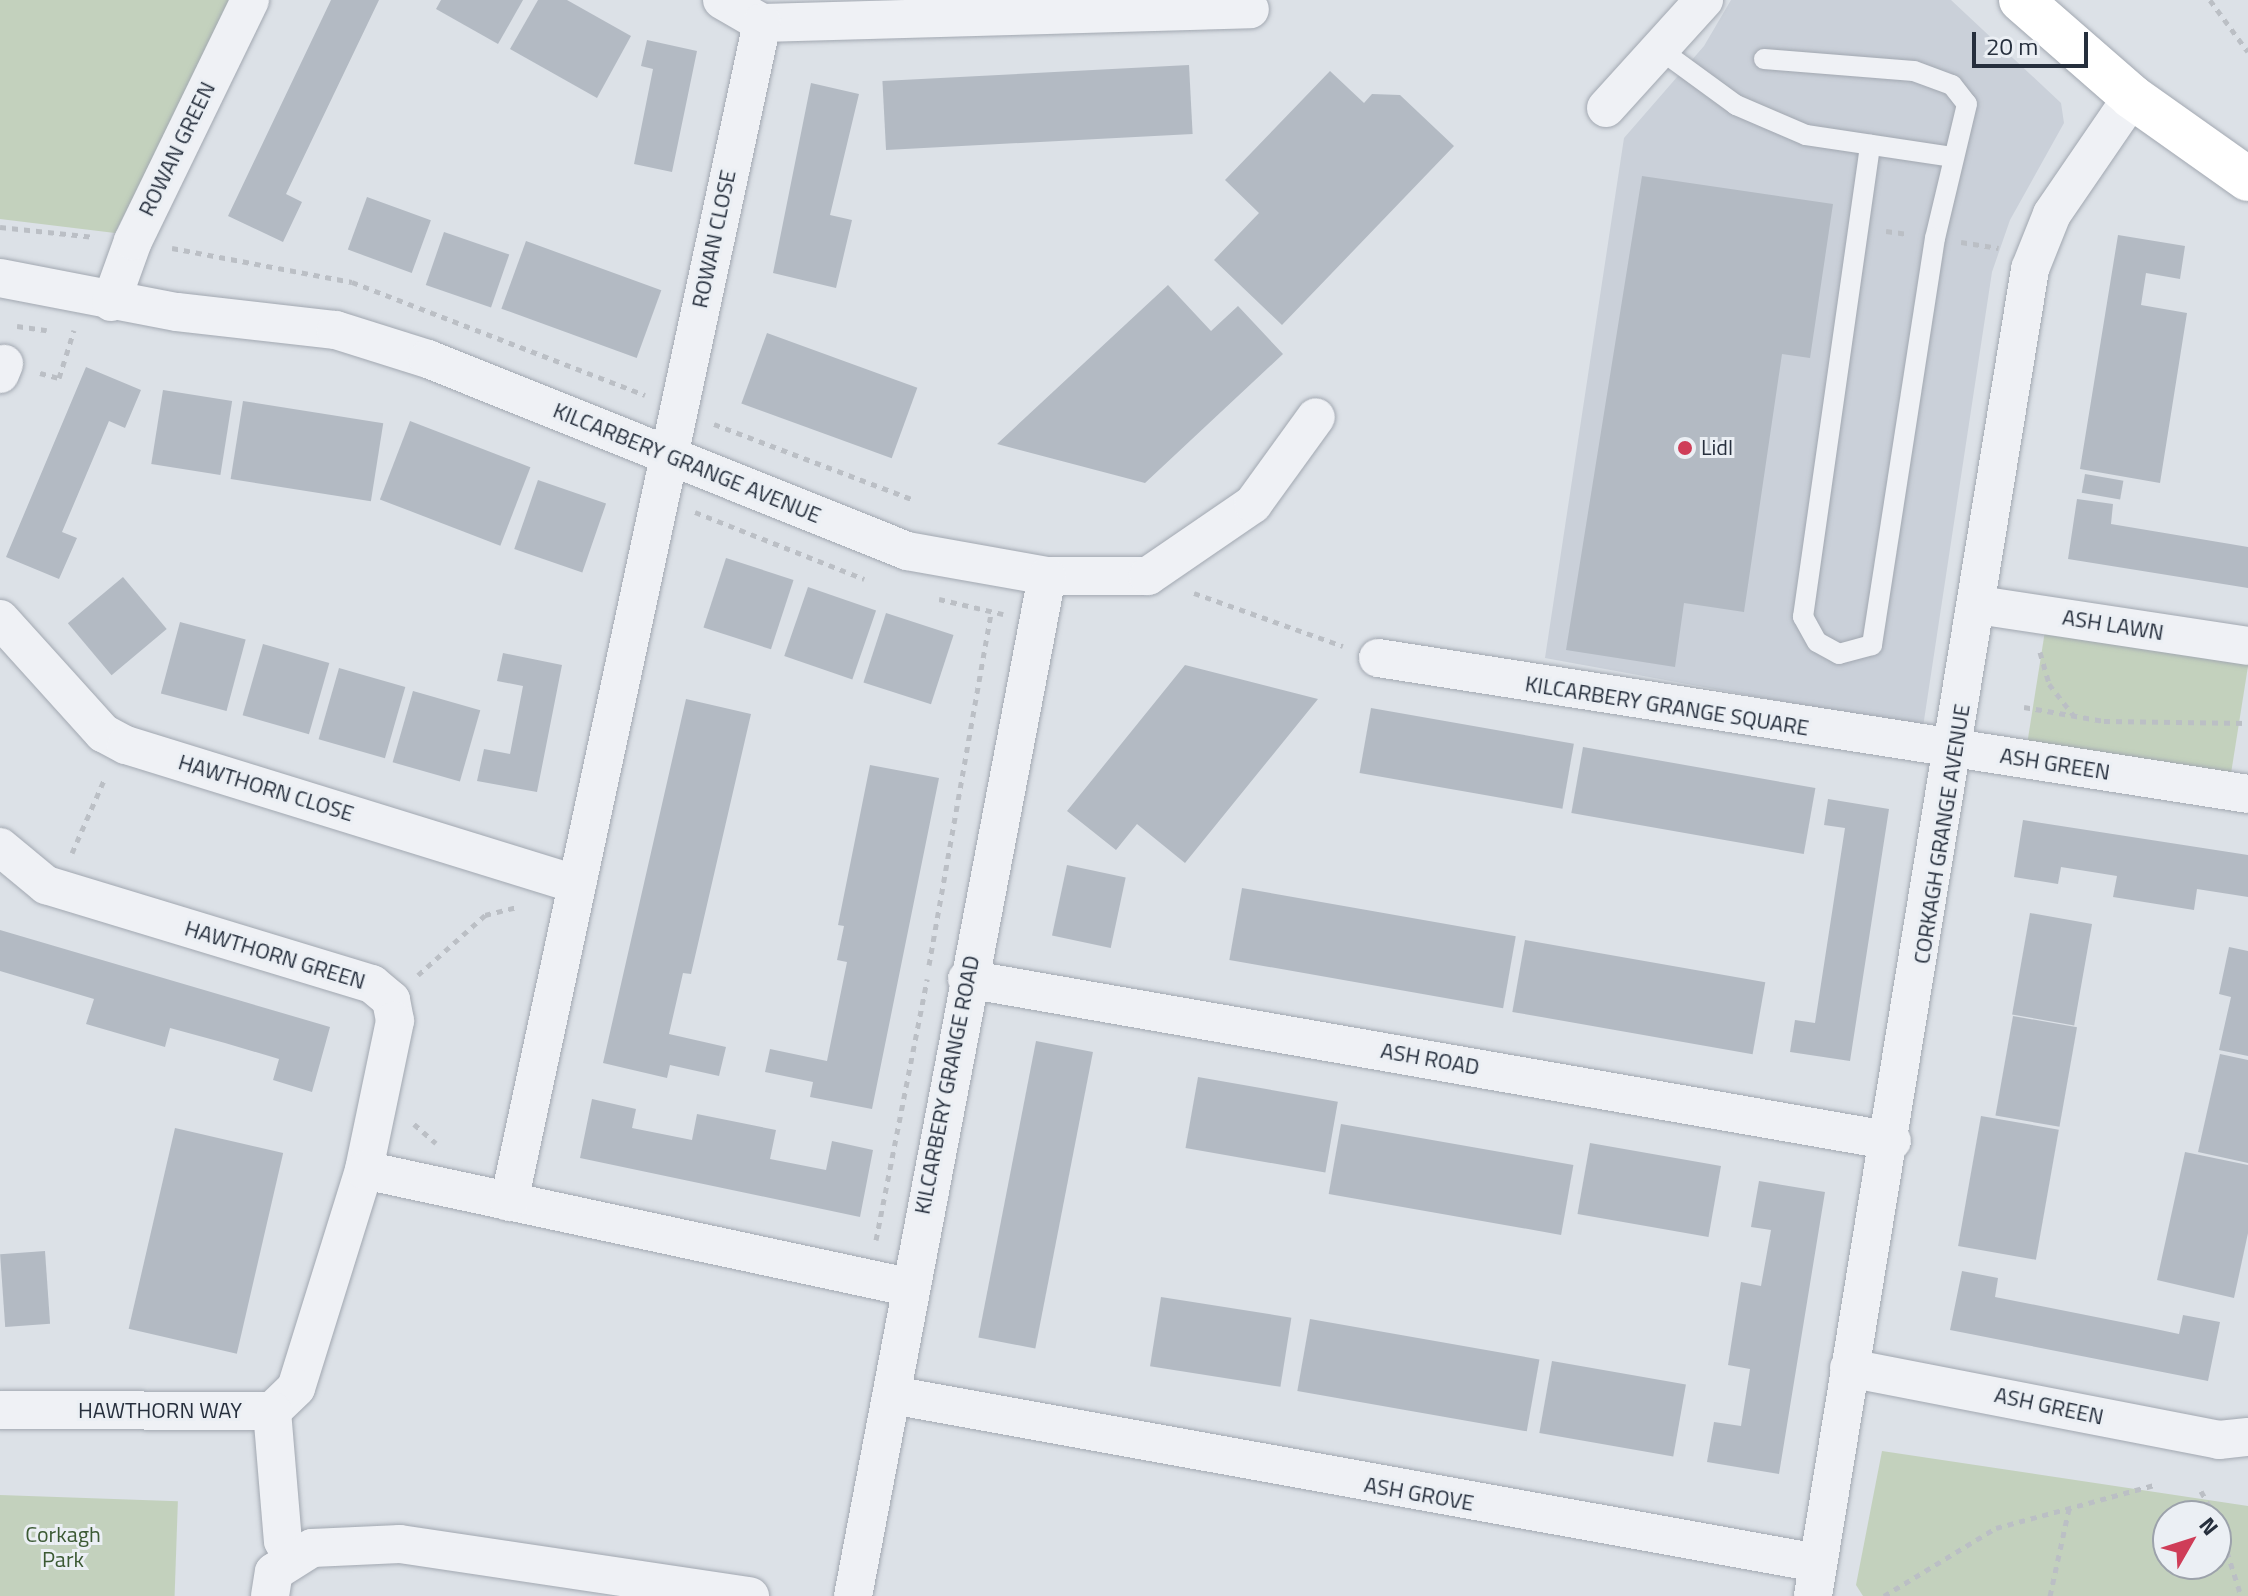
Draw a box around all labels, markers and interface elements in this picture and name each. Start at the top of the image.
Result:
scale bar [1976,16,2092,66]
text: 20 m [1986,28,2038,64]
street label: ROWAN GREEN [133,78,221,220]
street label: ROWAN CLOSE [686,168,742,310]
street label: KILCARBERY GRANGE AVENUE [549,397,825,529]
place label: Lidl [1701,435,1733,461]
marker: Lidl [1676,439,1694,457]
street label: ASH LAWN [2061,604,2165,646]
street label: KILCARBERY GRANGE SQUARE [1523,671,1811,741]
street label: CORKAGH GRANGE AVENUE [1908,702,1976,966]
street label: ASH GREEN [1998,742,2112,786]
street label: HAWTHORN CLOSE [175,749,357,827]
street label: HAWTHORN GREEN [181,915,369,995]
street label: KILCARBERY GRANGE ROAD [909,953,985,1217]
street label: ASH ROAD [1379,1037,1481,1081]
street label: ASH GREEN [1992,1382,2106,1430]
street label: HAWTHORN WAY [78,1398,242,1424]
street label: ASH GROVE [1362,1471,1476,1517]
north arrow [2152,1500,2232,1580]
text: N [2191,1510,2227,1543]
park label: Corkagh Park [25,1521,101,1572]

